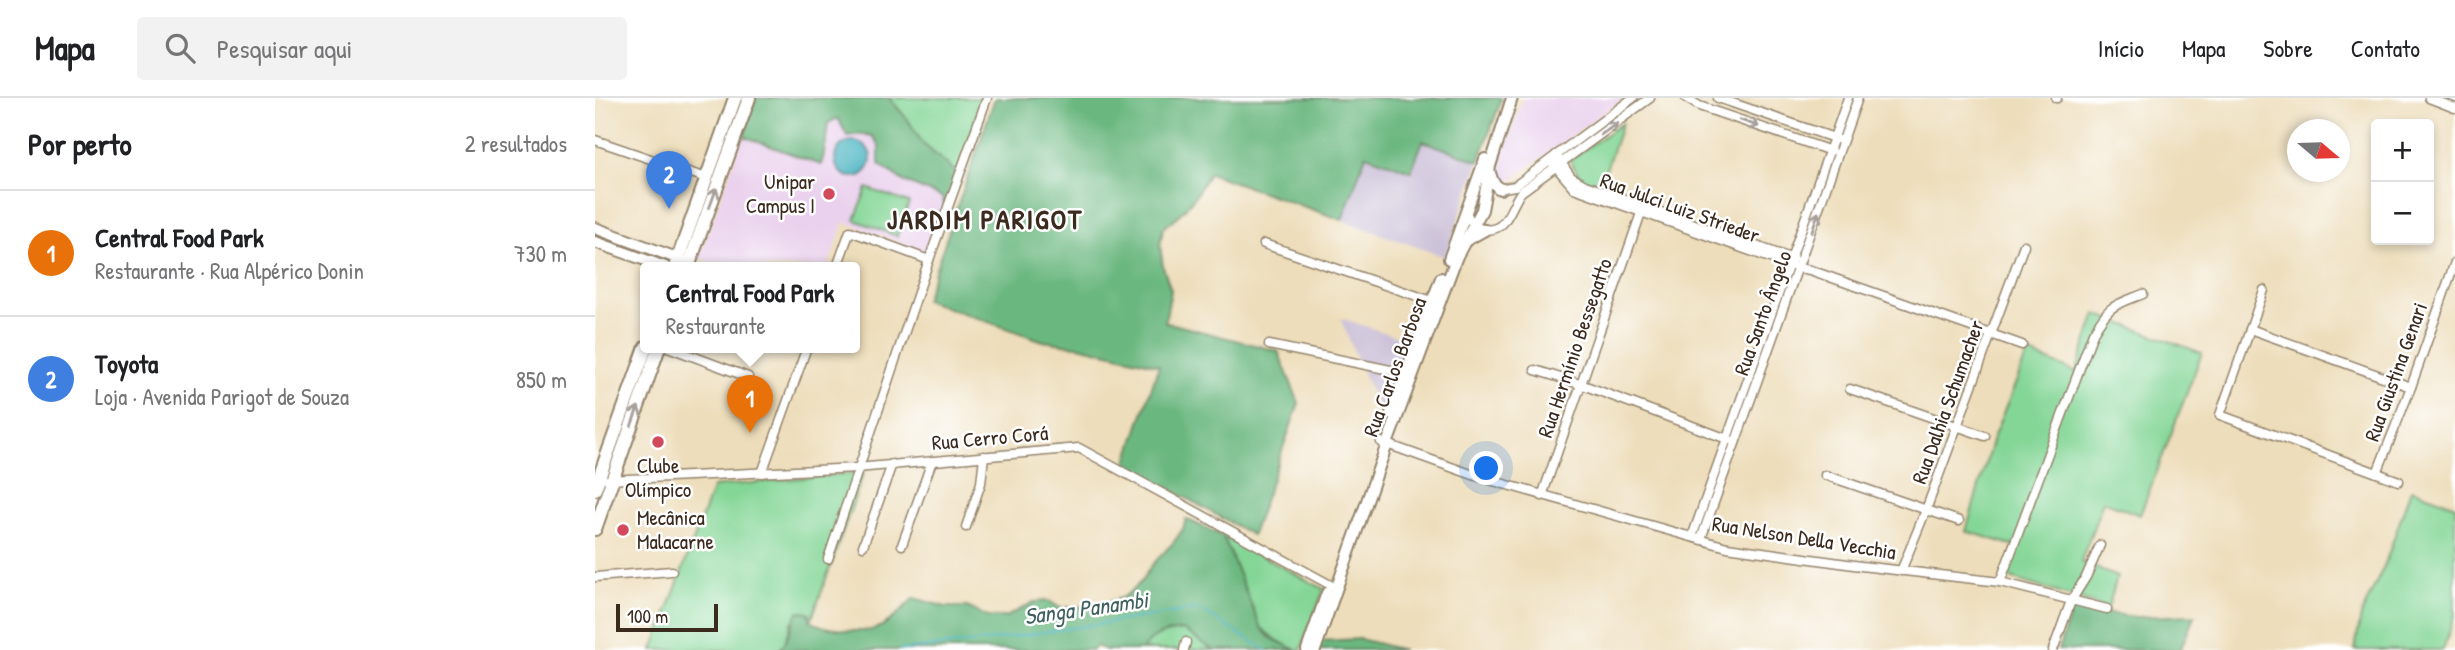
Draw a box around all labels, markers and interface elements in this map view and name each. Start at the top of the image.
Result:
search box [137,17,627,80]
text: Mapa [35,26,95,70]
icon: search [161,29,199,67]
text: Pesquisar aqui [217,31,352,66]
text: Início [2098,32,2144,64]
text: Mapa [2182,32,2225,64]
text: Sobre [2263,32,2313,64]
text: Contato [2351,32,2420,64]
one-way arrow [1738,118,1760,130]
north arrow [2287,119,2350,182]
map controls [2371,119,2434,245]
button: + [2371,119,2434,182]
one-way arrow [1598,121,1618,135]
text: Por perto [28,124,132,164]
text: 2 resultados [465,128,567,159]
pin: 2 [646,151,692,209]
street label: Rua Julci Luiz Strieder [1596,165,1764,250]
place label: Unipar Campus I [746,167,815,220]
button: − [2371,182,2434,245]
marker: Unipar Campus I [821,186,837,202]
one-way arrow [707,188,720,210]
district label: JARDIM PARIGOT [887,200,1083,238]
one-way arrow [1810,211,1822,233]
text: Central Food Park [95,220,264,255]
text: 1 [47,238,55,269]
text: 730 m [514,238,567,269]
street label: Rua Santo Ângelo [1727,247,1798,379]
street label: Rua Hermínio Bessegatto [1530,254,1619,441]
text: Restaurante · Rua Alpérico Donin [95,255,364,286]
popup [640,262,860,353]
text: Central Food Park [666,275,834,310]
street label: Rua Carlos Barbosa [1356,293,1433,440]
street label: Rua Giustina Genari [2357,298,2434,445]
text: Restaurante [666,310,766,341]
street label: Rua Dalhia Schumacher [1904,316,1991,488]
text: Toyota [95,346,158,381]
text: 2 [46,364,56,395]
text: 850 m [516,364,567,395]
pin: 1 [727,375,773,433]
text: Loja · Avenida Parigot de Souza [95,381,349,412]
one-way arrow [629,405,642,427]
street label: Rua Cerro Corá [931,418,1049,457]
marker: Clube Olímpico [650,434,666,450]
place label: Clube Olímpico [625,451,691,504]
your location [1469,451,1503,485]
place label: Mecânica Malacarne [637,503,714,556]
street label: Rua Nelson Della Vecchia [1710,509,1898,566]
marker: Mecânica Malacarne [615,522,631,538]
water label: Sanga Panambi [1022,583,1152,632]
scale bar [616,601,717,633]
text: 100 m [627,603,668,629]

